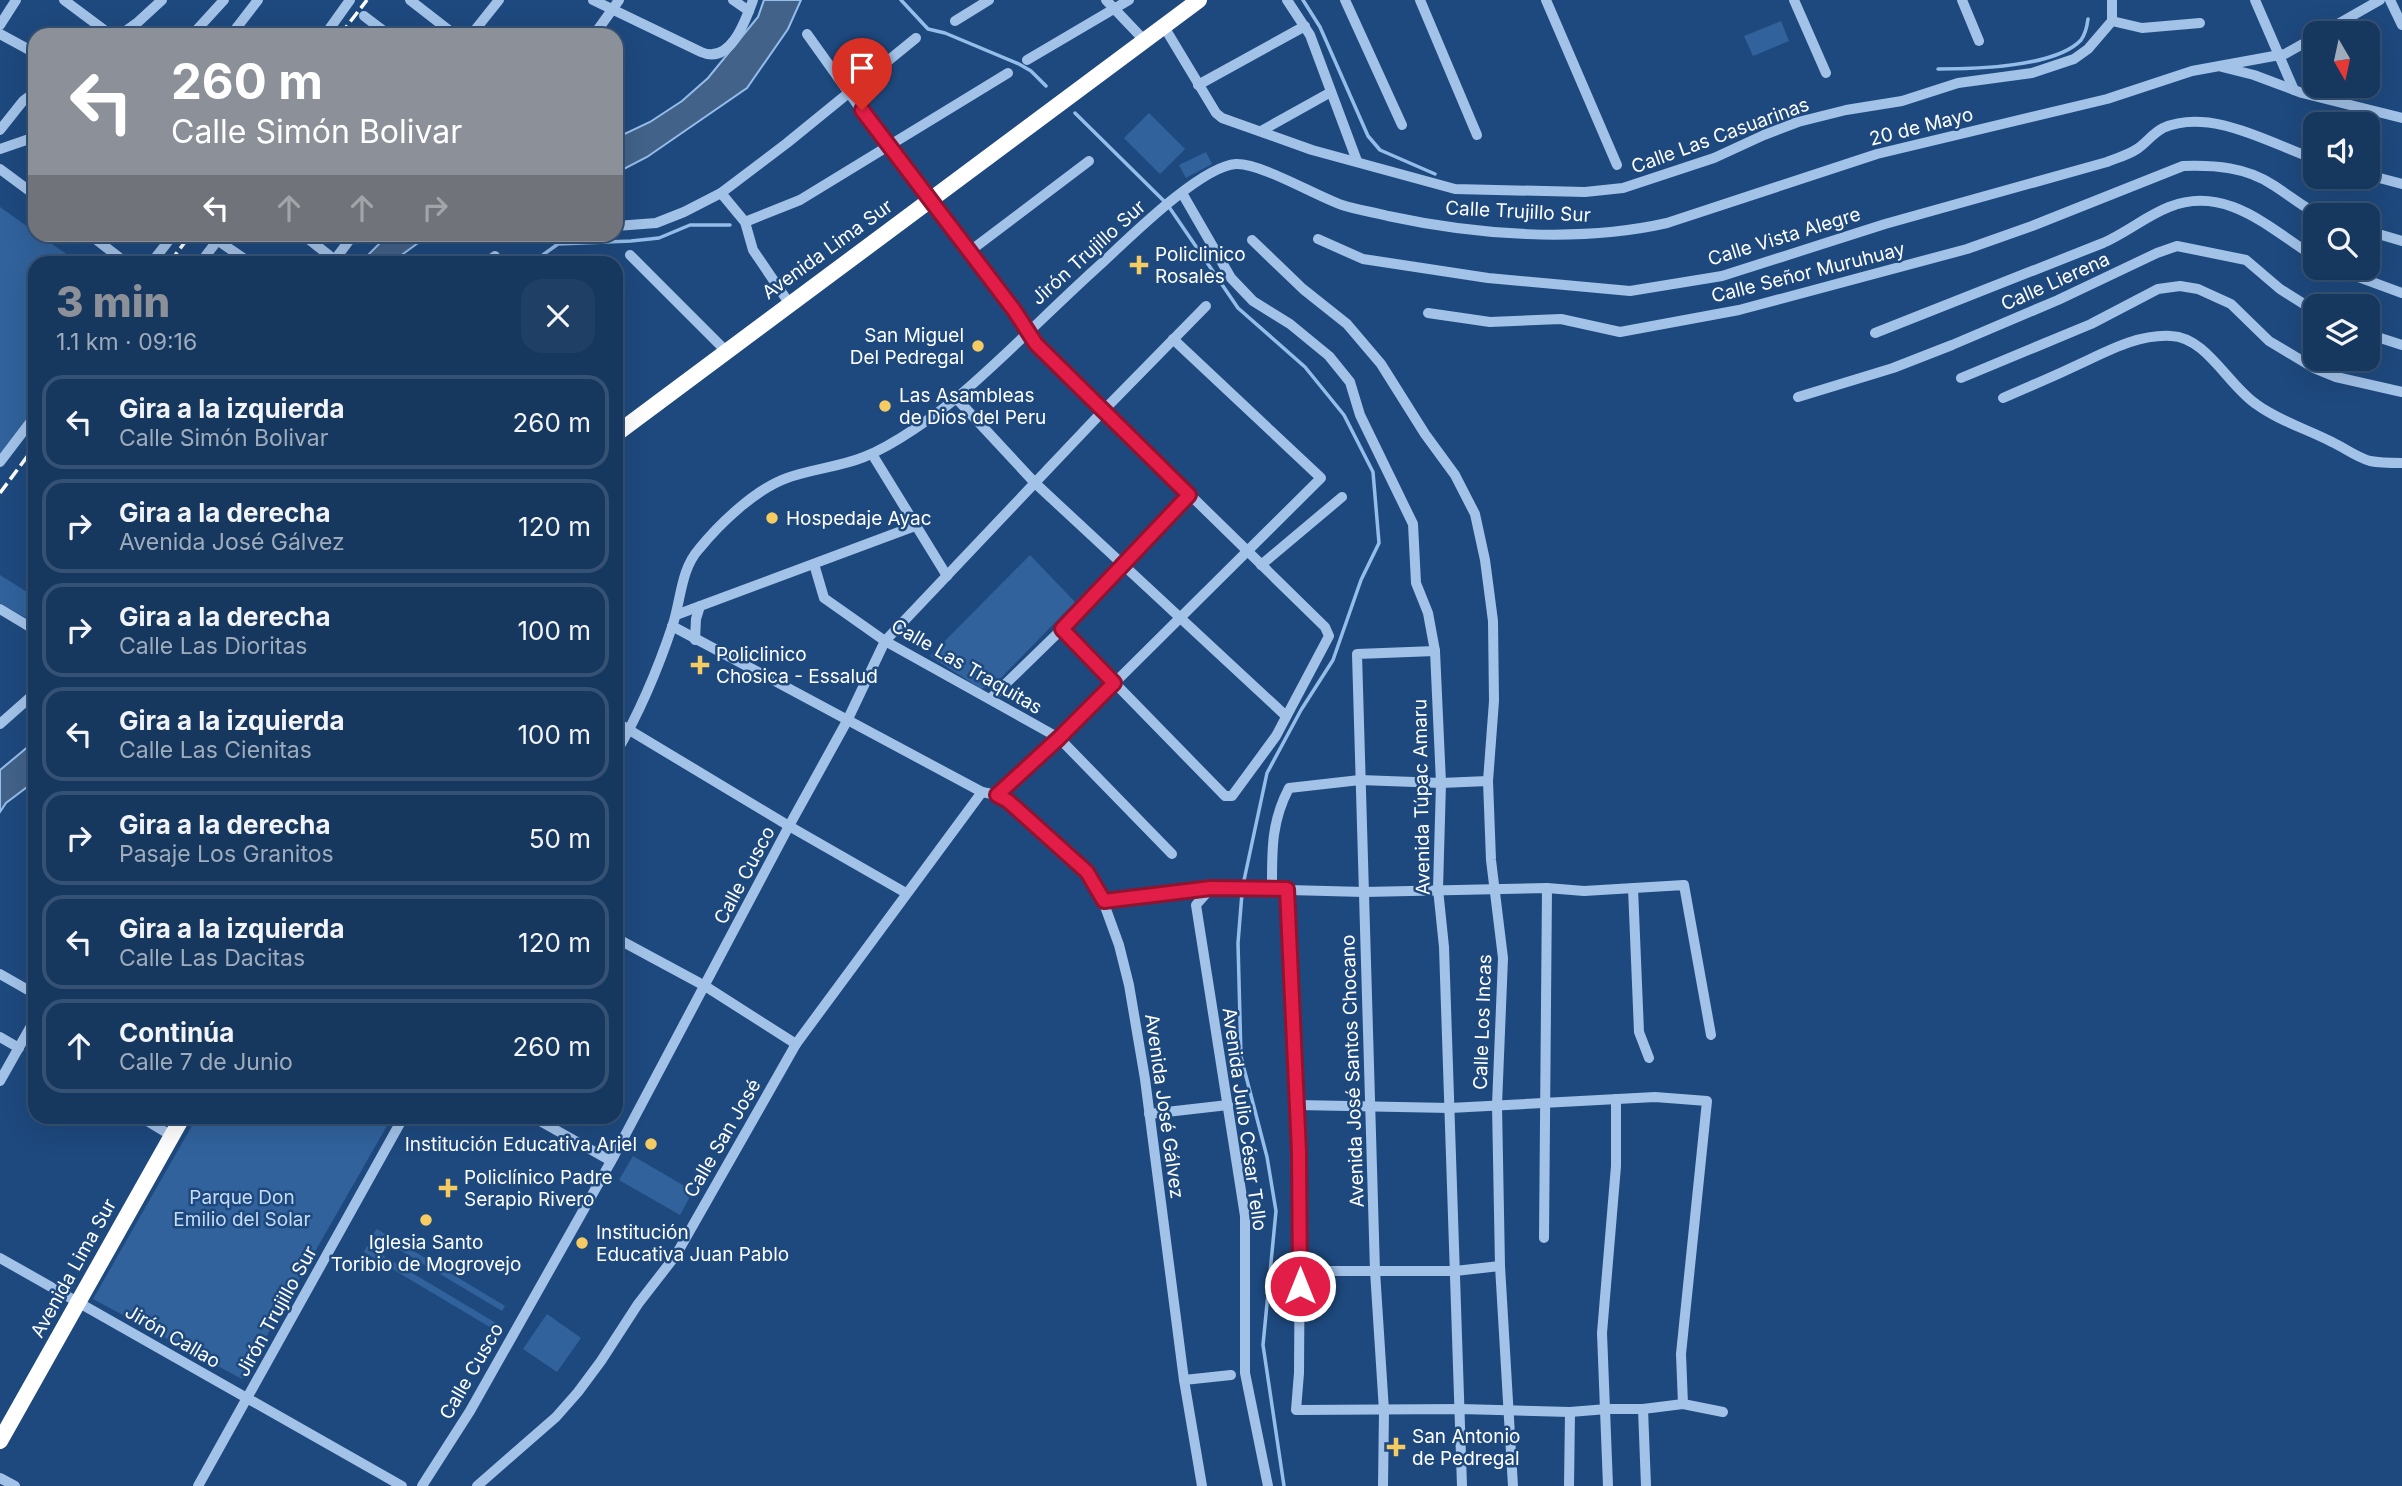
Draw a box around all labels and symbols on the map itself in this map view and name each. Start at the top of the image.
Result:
north arrow [2303,21,2380,98]
pin [832,38,892,110]
street label: Calle Las Casuarinas [1628,93,1812,178]
street label: 20 de Mayo [1867,102,1975,150]
street label: Avenida Lima Sur [758,194,897,304]
street label: Jirón Trujillo Sur [1027,195,1150,310]
street label: Calle Trujillo Sur [1445,196,1591,227]
street label: Calle Vista Alegre [1705,202,1863,271]
street label: Calle Señor Muruhuay [1709,237,1908,308]
place label: Policlinico Rosales [1155,243,1246,288]
street label: Calle Lierena [1997,247,2113,316]
marker: Policlinico Rosales [1129,255,1149,275]
place label: San Miguel Del Pedregal [850,324,964,369]
marker: San Miguel Del Pedregal [970,338,986,354]
place label: Las Asambleas de Dios del Peru [899,384,1046,429]
marker: Las Asambleas de Dios del Peru [877,398,893,414]
place label: Hospedaje Ayac [786,507,932,530]
marker: Hospedaje Ayac [764,510,780,526]
street label: Calle Las Traquitas [887,614,1046,719]
place label: Policlinico Chosica - Essalud [716,643,878,688]
marker: Policlinico Chosica - Essalud [690,655,710,675]
street label: Avenida Túpac Amaru [1408,699,1435,895]
street label: Calle Cusco [709,822,780,928]
street label: Avenida José Santos Chocano [1336,934,1369,1208]
street label: Calle Los Incas [1469,954,1496,1090]
street label: Avenida Julio César Tello [1217,1006,1272,1232]
street label: Avenida José Gálvez [1140,1012,1189,1200]
street label: Calle San José [679,1075,766,1202]
place label: Institución Educativa Ariel [405,1133,637,1156]
marker: Institución Educativa Ariel [643,1136,659,1152]
place label: Policlínico Padre Serapio Rivero [464,1166,612,1211]
marker: Policlínico Padre Serapio Rivero [438,1178,458,1198]
park label: Parque Don Emilio del Solar [173,1186,311,1231]
street label: Avenida Lima Sur [26,1195,121,1342]
marker: Iglesia Santo Toribio de Mogrovejo [418,1212,434,1228]
place label: Institución Educativa Juan Pablo [596,1221,789,1266]
place label: Iglesia Santo Toribio de Mogrovejo [331,1231,521,1276]
marker: Institución Educativa Juan Pablo [574,1235,590,1251]
street label: Jirón Trujillo Sur [231,1242,322,1380]
position arrow [1263,1249,1337,1323]
street label: Jirón Callao [121,1300,224,1373]
street label: Calle Cusco [435,1319,508,1424]
place label: San Antonio de Pedregal [1412,1425,1520,1470]
marker: San Antonio de Pedregal [1386,1437,1406,1457]

